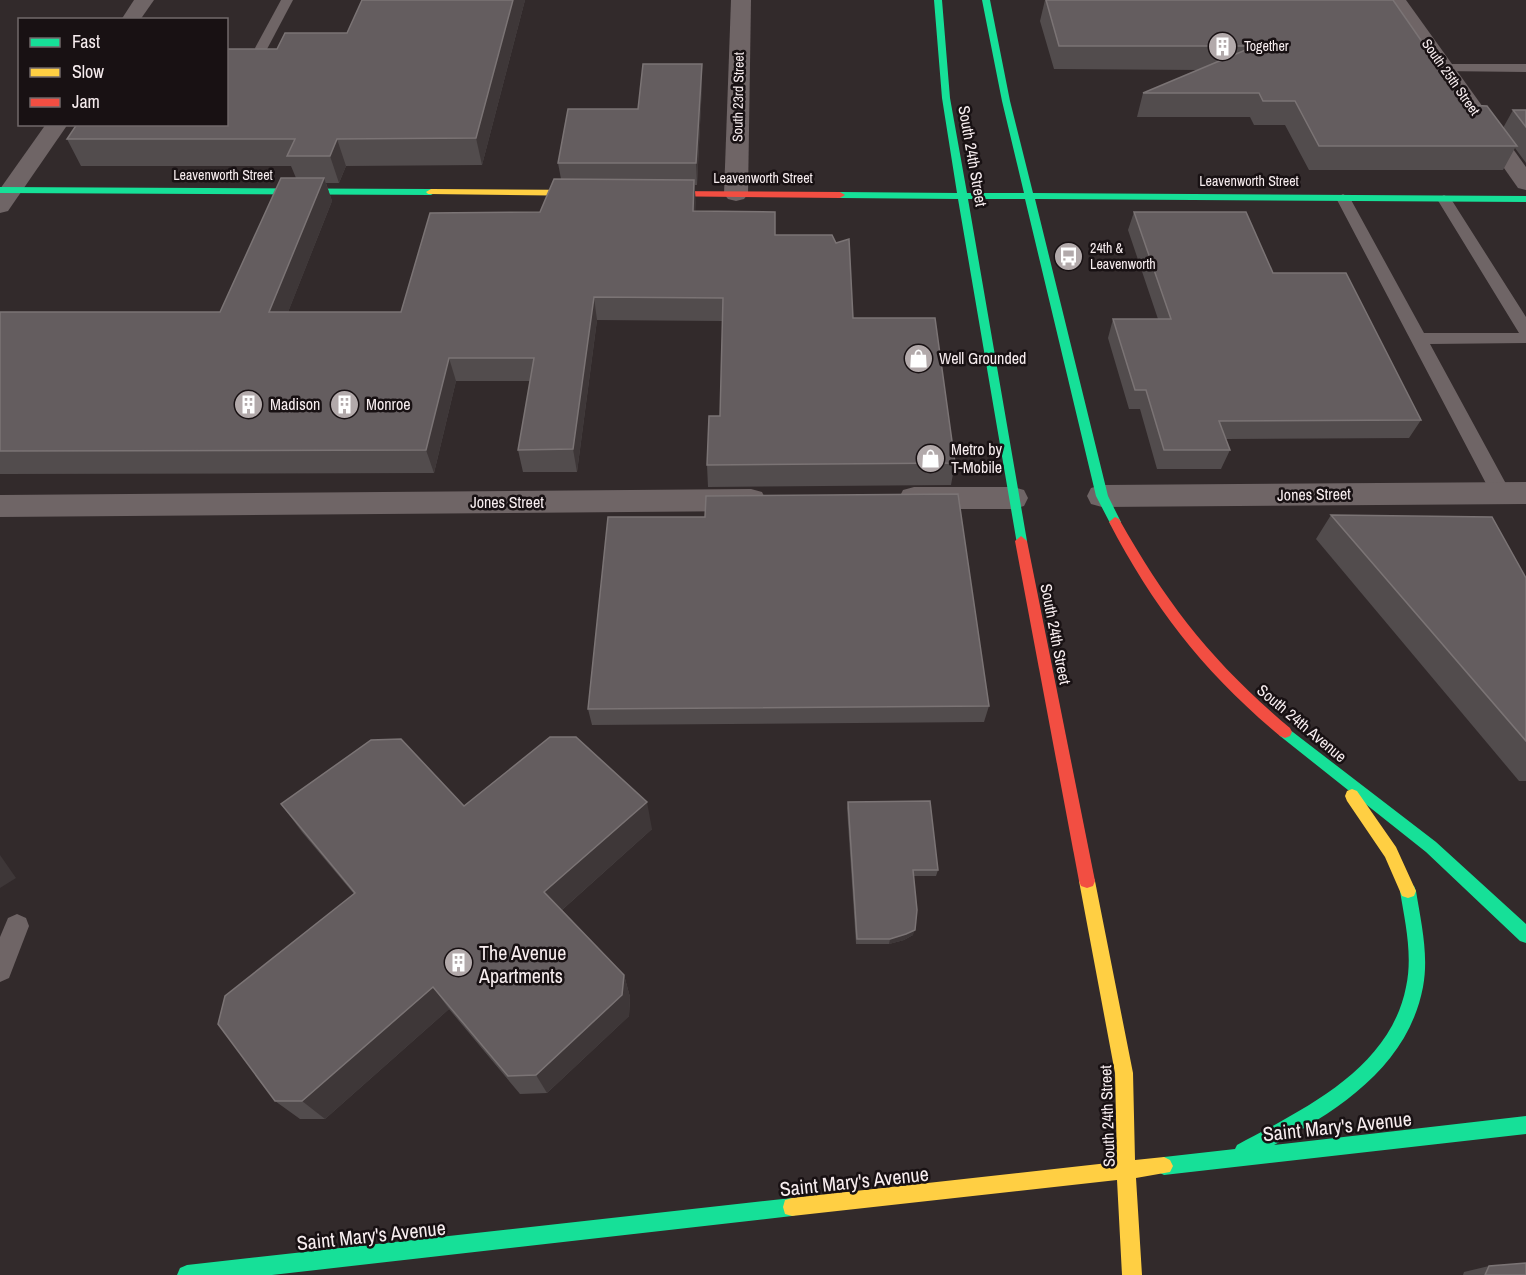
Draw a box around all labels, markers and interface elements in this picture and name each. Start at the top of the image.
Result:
legend [18,18,228,126]
text: Fast [72,29,100,54]
building icon: Together [1207,30,1239,62]
street label: South 25th Street [1418,35,1484,119]
place label: Together [1244,37,1289,55]
street label: South 23rd Street [728,52,748,142]
text: Slow [72,59,104,84]
text: Jam [72,89,100,114]
street label: South 24th Street [953,104,993,209]
street label: Leavenworth Street [173,166,273,184]
street label: Leavenworth Street [713,169,813,187]
street label: Leavenworth Street [1199,172,1299,190]
place label: 24th & Leavenworth [1090,239,1156,273]
bus stop icon: 24th & Leavenworth [1053,240,1085,272]
shop icon: Well Grounded [902,342,934,374]
place label: Well Grounded [939,347,1026,369]
building icon: Madison [233,388,265,420]
building icon: Monroe [329,388,361,420]
place label: Madison [270,393,320,415]
place label: Monroe [366,393,410,415]
place label: Metro by T-Mobile [951,438,1002,478]
shop icon: Metro by T-Mobile [914,442,946,474]
street label: Jones Street [1277,482,1351,506]
street label: Jones Street [470,491,544,513]
street label: South 24th Street [1035,582,1077,687]
street label: South 24th Avenue [1253,679,1351,767]
place label: The Avenue Apartments [478,939,566,989]
building icon: The Avenue Apartments [442,947,474,979]
street label: South 24th Street [1094,1064,1120,1167]
street label: Saint Mary's Avenue [1261,1105,1413,1147]
street label: Saint Mary's Avenue [778,1160,930,1202]
street label: Saint Mary's Avenue [295,1214,447,1256]

